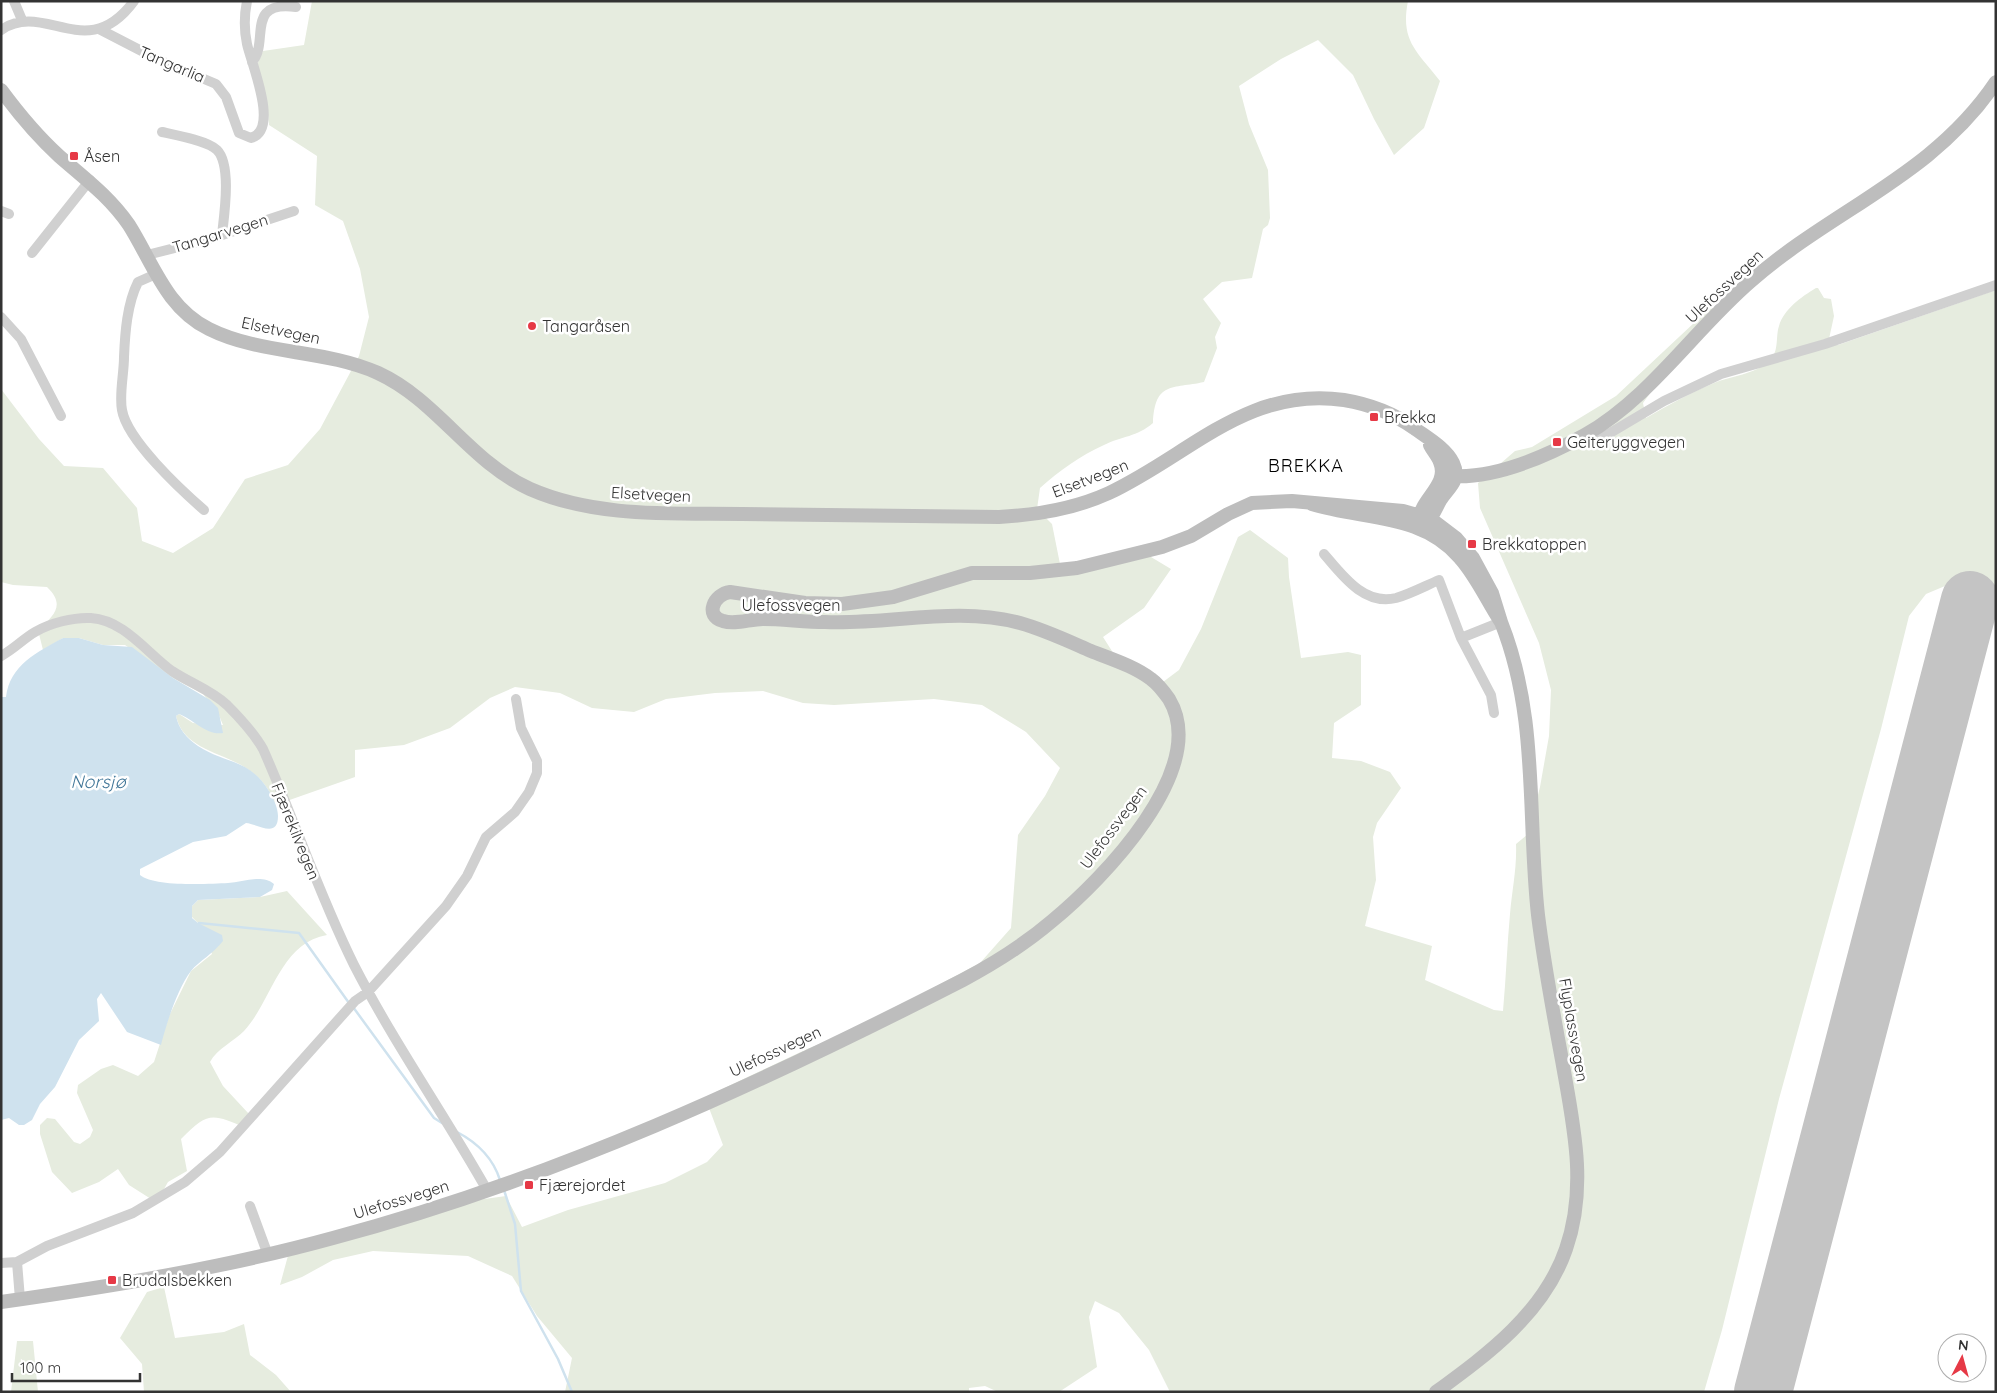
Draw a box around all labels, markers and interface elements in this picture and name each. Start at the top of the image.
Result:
street label: Tangarlia [136,41,208,87]
place label: Åsen [84,146,120,166]
marker: Åsen [68,150,80,162]
street label: Tangarvegen [170,209,270,257]
street label: Ulefossvegen [1681,245,1767,327]
street label: Elsetvegen [240,312,322,348]
place label: Tangaråsen [542,316,630,336]
marker: Tangaråsen [526,320,538,332]
place label: Brekka [1384,407,1436,427]
marker: Brekka [1368,411,1380,423]
place label: Geiteryggvegen [1567,432,1685,452]
marker: Geiteryggvegen [1551,436,1563,448]
street label: Elsetvegen [1049,454,1131,502]
district label: BREKKA [1268,454,1344,477]
street label: Elsetvegen [611,482,691,506]
place label: Brekkatoppen [1482,534,1587,554]
marker: Brekkatoppen [1466,538,1478,550]
street label: Ulefossvegen [741,595,841,615]
water label: Norsjø [70,770,128,793]
street label: Fjærekilvegen [267,779,325,883]
street label: Ulefossvegen [1075,781,1151,873]
street label: Flyplassvegen [1555,977,1593,1083]
street label: Ulefossvegen [726,1021,824,1081]
street label: Ulefossvegen [351,1175,451,1223]
place label: Fjærejordet [539,1175,626,1195]
marker: Fjærejordet [523,1179,535,1191]
place label: Brudalsbekken [122,1270,232,1290]
marker: Brudalsbekken [106,1274,118,1286]
north arrow [1937,1333,1987,1383]
text: N [1957,1336,1969,1355]
scale bar [12,1350,140,1382]
text: 100 m [20,1358,61,1377]

